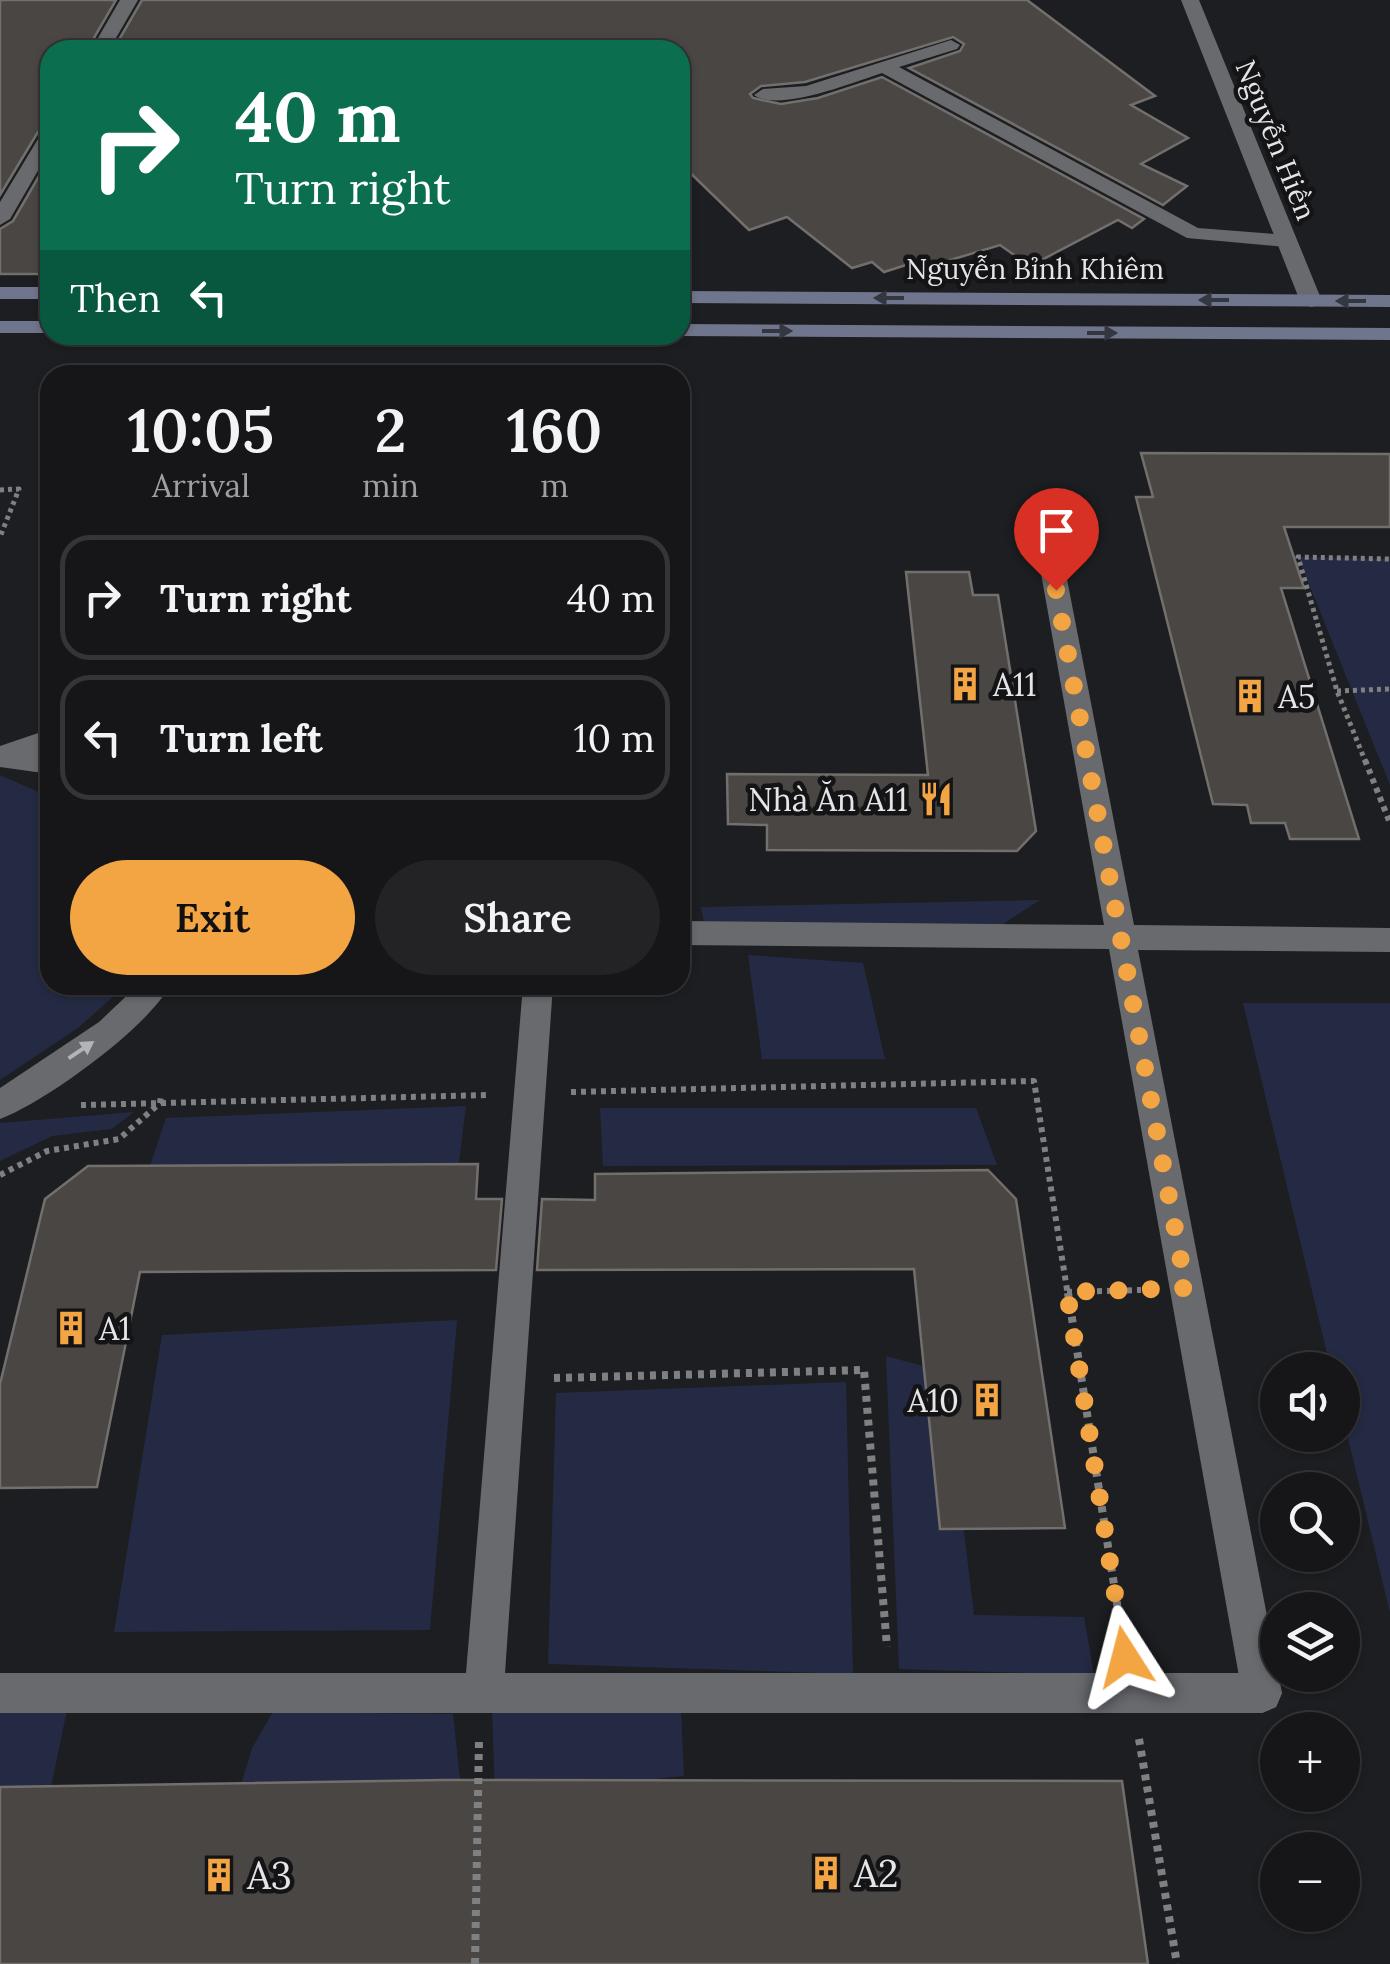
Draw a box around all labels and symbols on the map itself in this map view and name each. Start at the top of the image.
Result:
street label: Nguyễn Hiền [1228,55,1324,225]
street label: Nguyễn Bỉnh Khiêm [906,251,1164,287]
one-way arrow [872,290,904,306]
one-way arrow [1197,292,1229,308]
one-way arrow [1334,293,1366,309]
one-way arrow [762,323,794,339]
one-way arrow [1087,325,1119,341]
pin [1014,488,1099,591]
place label: A11 [992,664,1036,705]
building icon: A11 [946,665,984,703]
place label: A5 [1277,676,1315,717]
building icon: A5 [1231,677,1269,715]
place label: Nhà Ăn A11 [748,779,908,820]
restaurant icon: Nhà Ăn A11 [917,780,955,818]
one-way arrow [67,1041,94,1060]
place label: A1 [98,1308,131,1349]
building icon: A1 [52,1309,90,1347]
place label: A10 [906,1380,959,1421]
building icon: A10 [968,1381,1006,1419]
position arrow [1073,1605,1177,1709]
place label: A2 [853,1849,898,1897]
place label: A3 [246,1851,292,1899]
building icon: A2 [807,1854,845,1892]
building icon: A3 [200,1856,238,1894]

